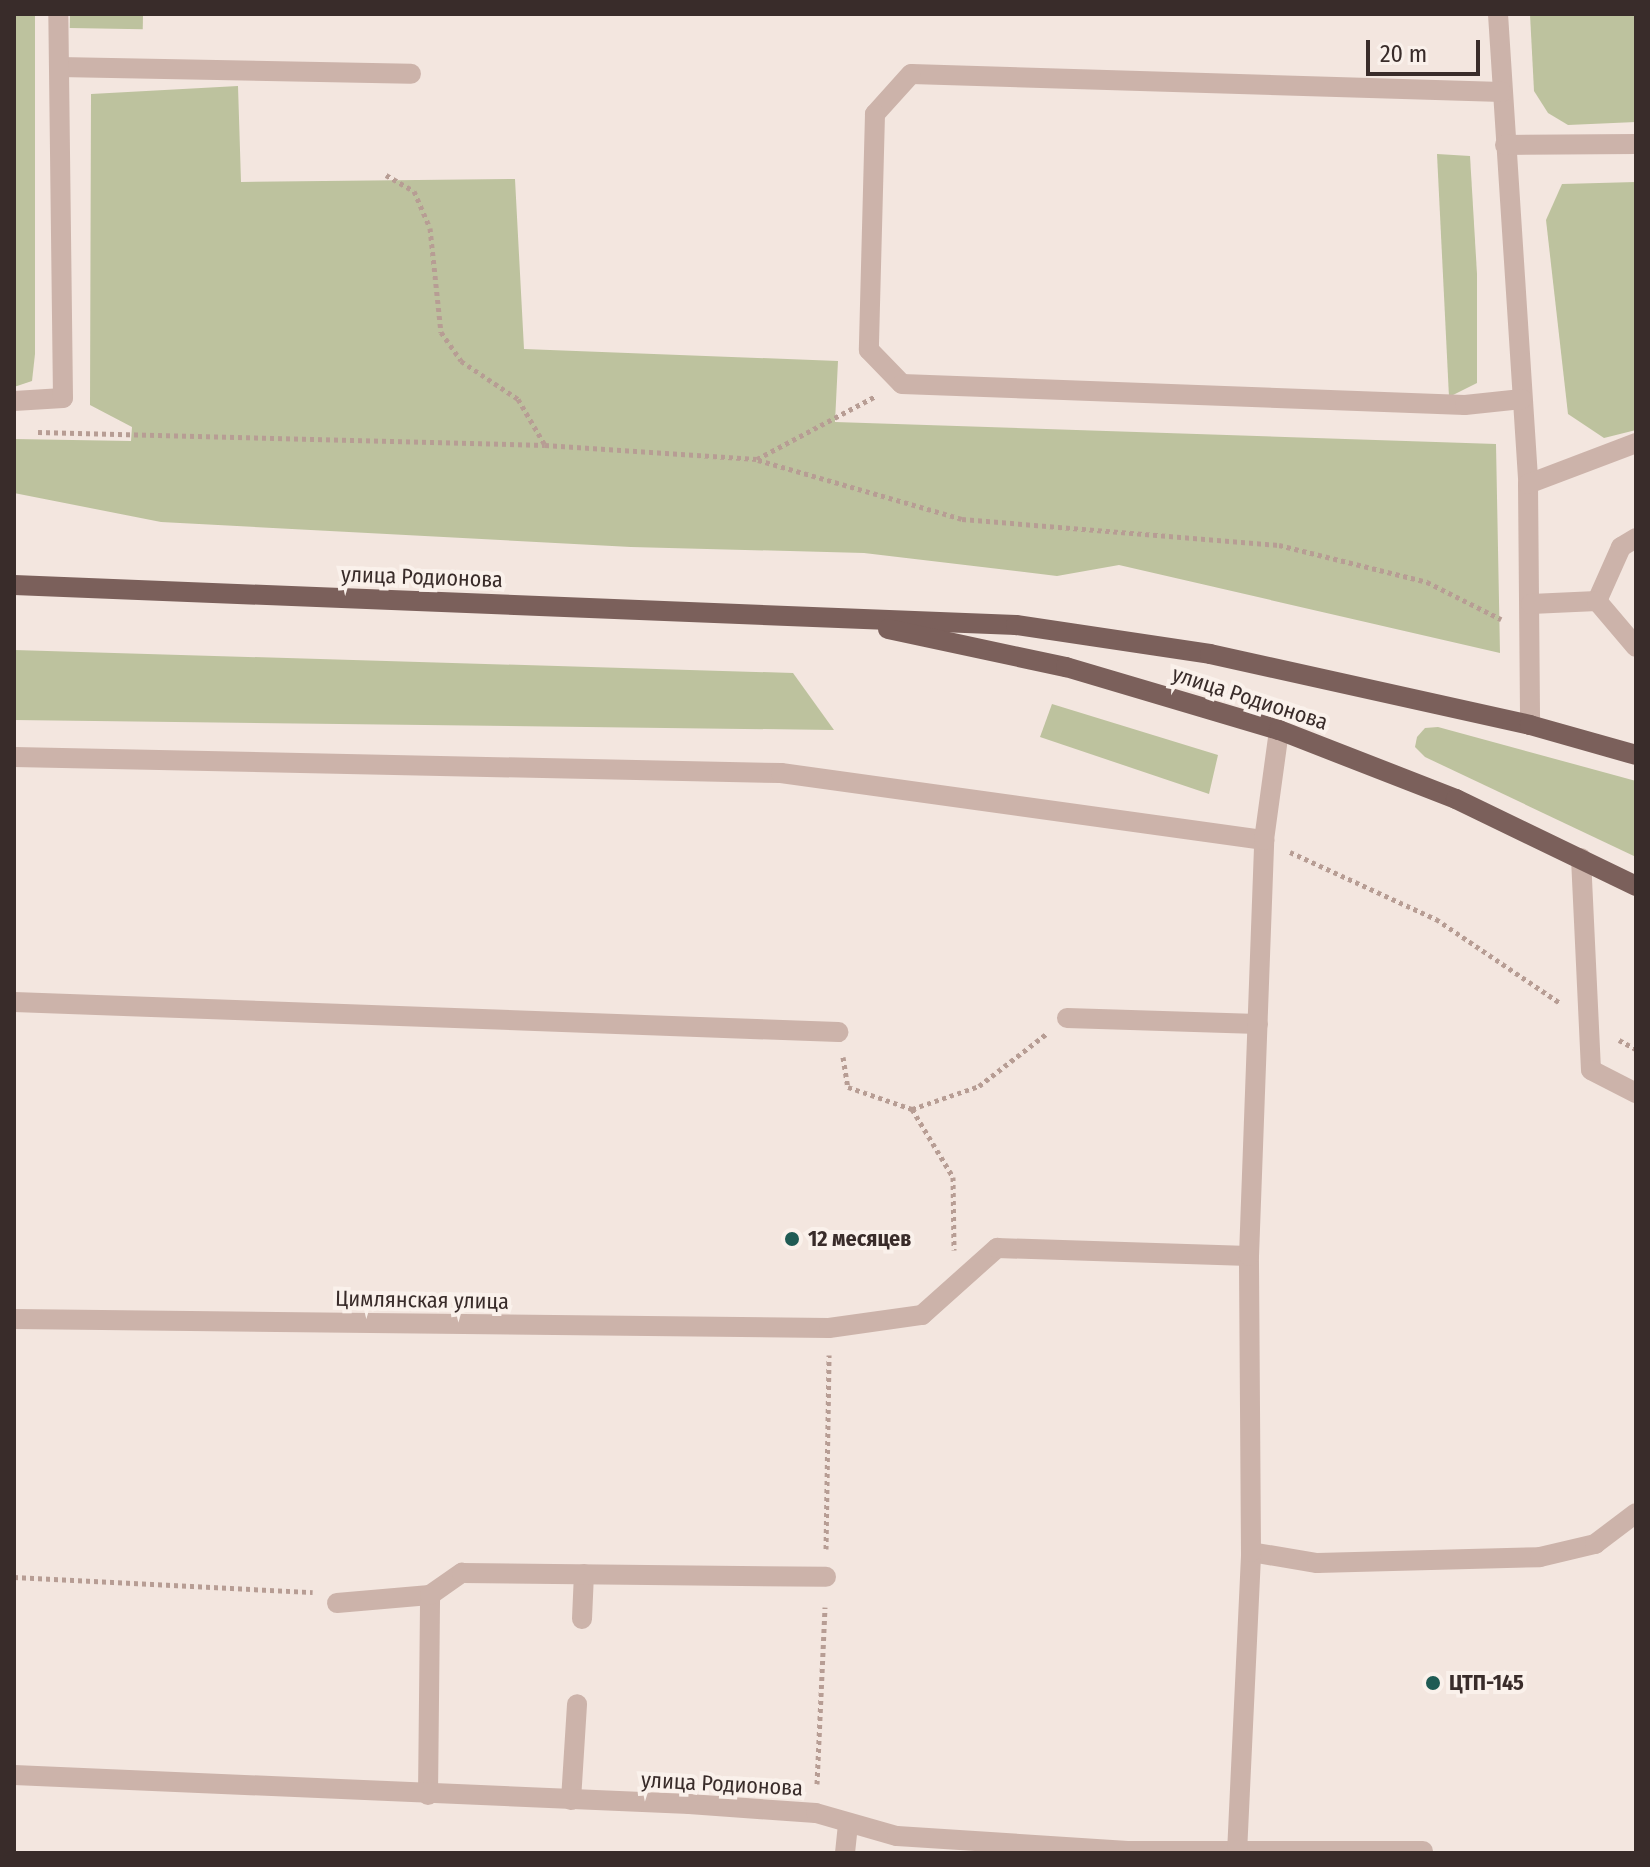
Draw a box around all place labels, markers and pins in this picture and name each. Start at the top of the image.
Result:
place label: 12 месяцев [808,1226,911,1252]
marker: 12 месяцев [783,1230,801,1248]
place label: ЦТП-145 [1449,1670,1524,1696]
marker: ЦТП-145 [1424,1674,1442,1692]

